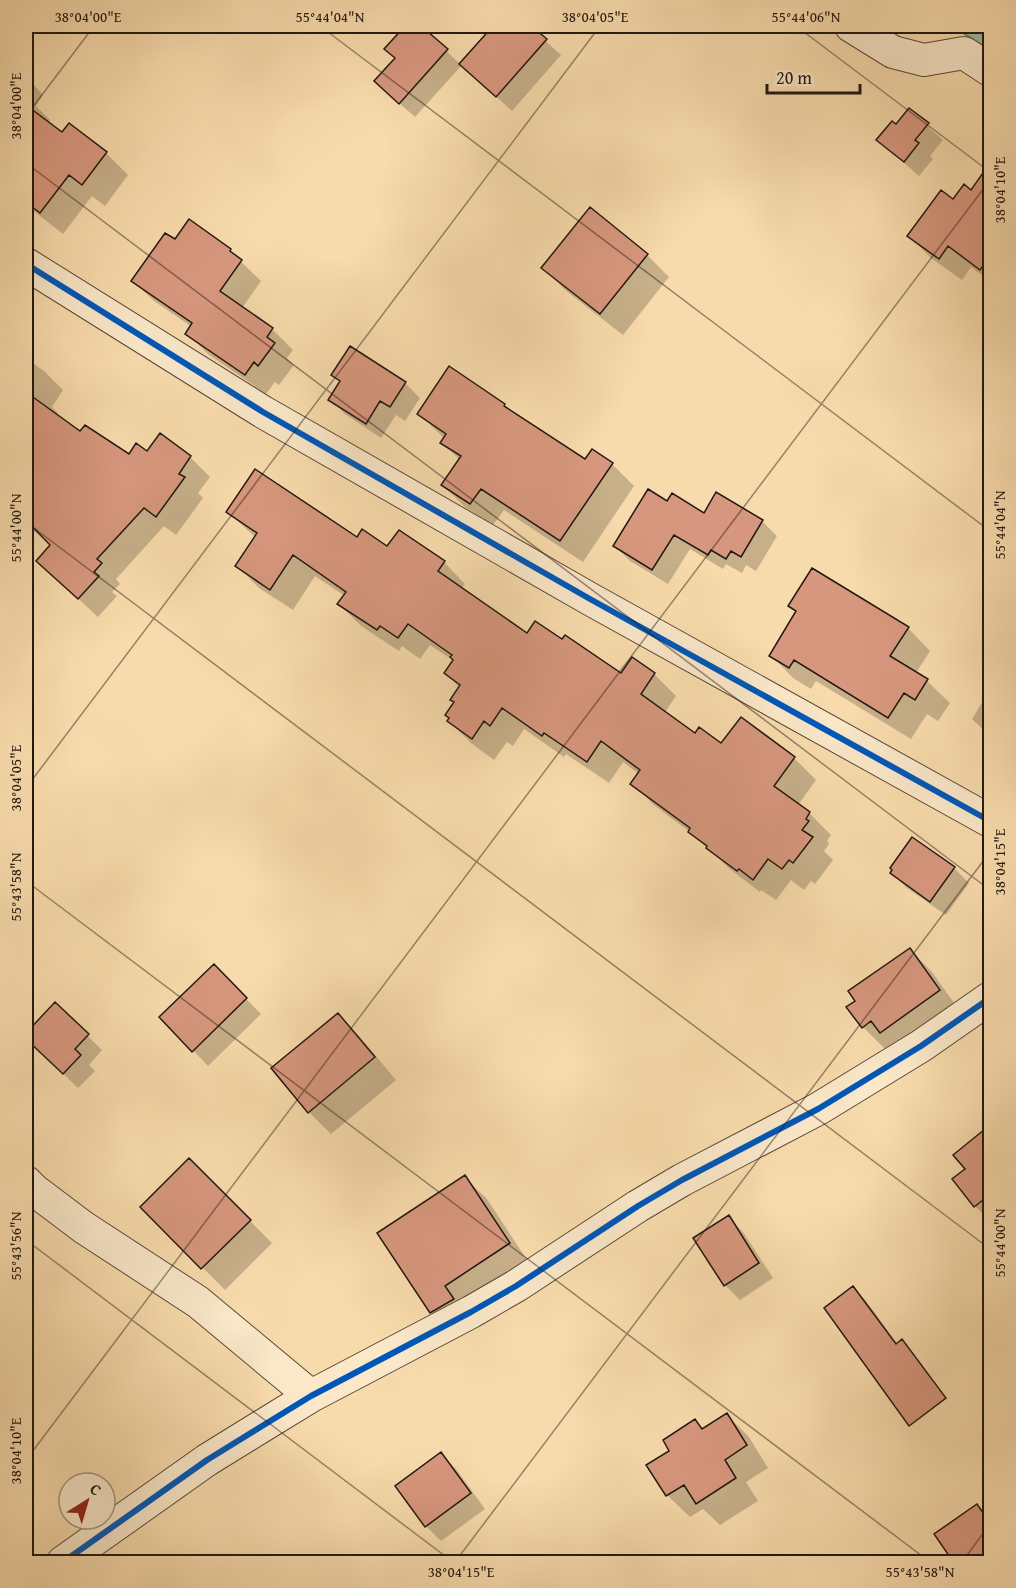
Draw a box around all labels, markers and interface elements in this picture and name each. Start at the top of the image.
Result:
text: 38°04'00"E [55,6,122,27]
text: 55°44'04"N [296,6,365,27]
text: 38°04'05"E [562,6,629,27]
text: 55°44'06"N [772,6,841,27]
scale bar [767,57,860,95]
text: 20 m [776,64,812,91]
text: 38°04'00"E [5,72,26,139]
text: 38°04'10"E [989,156,1010,223]
text: 55°44'04"N [989,490,1010,559]
text: 55°44'00"N [5,493,26,562]
text: 38°04'05"E [5,744,26,811]
text: 38°04'15"E [989,828,1010,895]
text: 55°43'58"N [5,852,26,921]
text: 55°44'00"N [989,1208,1010,1277]
text: 55°43'56"N [5,1211,26,1280]
text: 38°04'10"E [5,1417,26,1484]
north arrow [57,1471,117,1531]
text: С [85,1477,107,1501]
text: 38°04'15"E [428,1561,495,1582]
text: 55°43'58"N [886,1561,955,1582]

